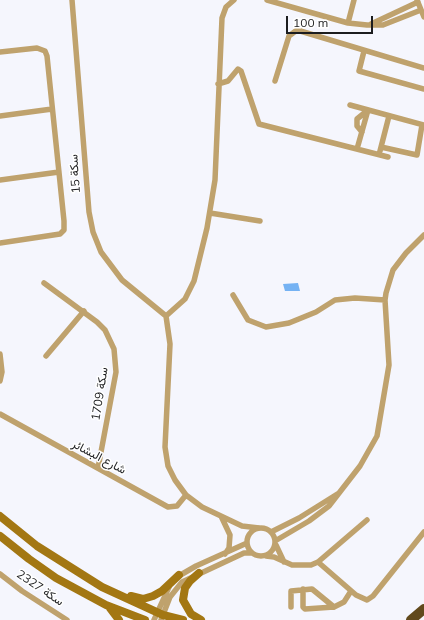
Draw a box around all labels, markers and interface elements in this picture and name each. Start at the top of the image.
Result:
scale bar [288,8,375,34]
text: 100 m [293,15,328,30]
street label: سكة 15 [66,154,84,194]
street label: سكة 1709 [89,366,111,422]
street label: شارع البشائر [69,437,129,477]
street label: سكة 2327 [14,567,66,609]

